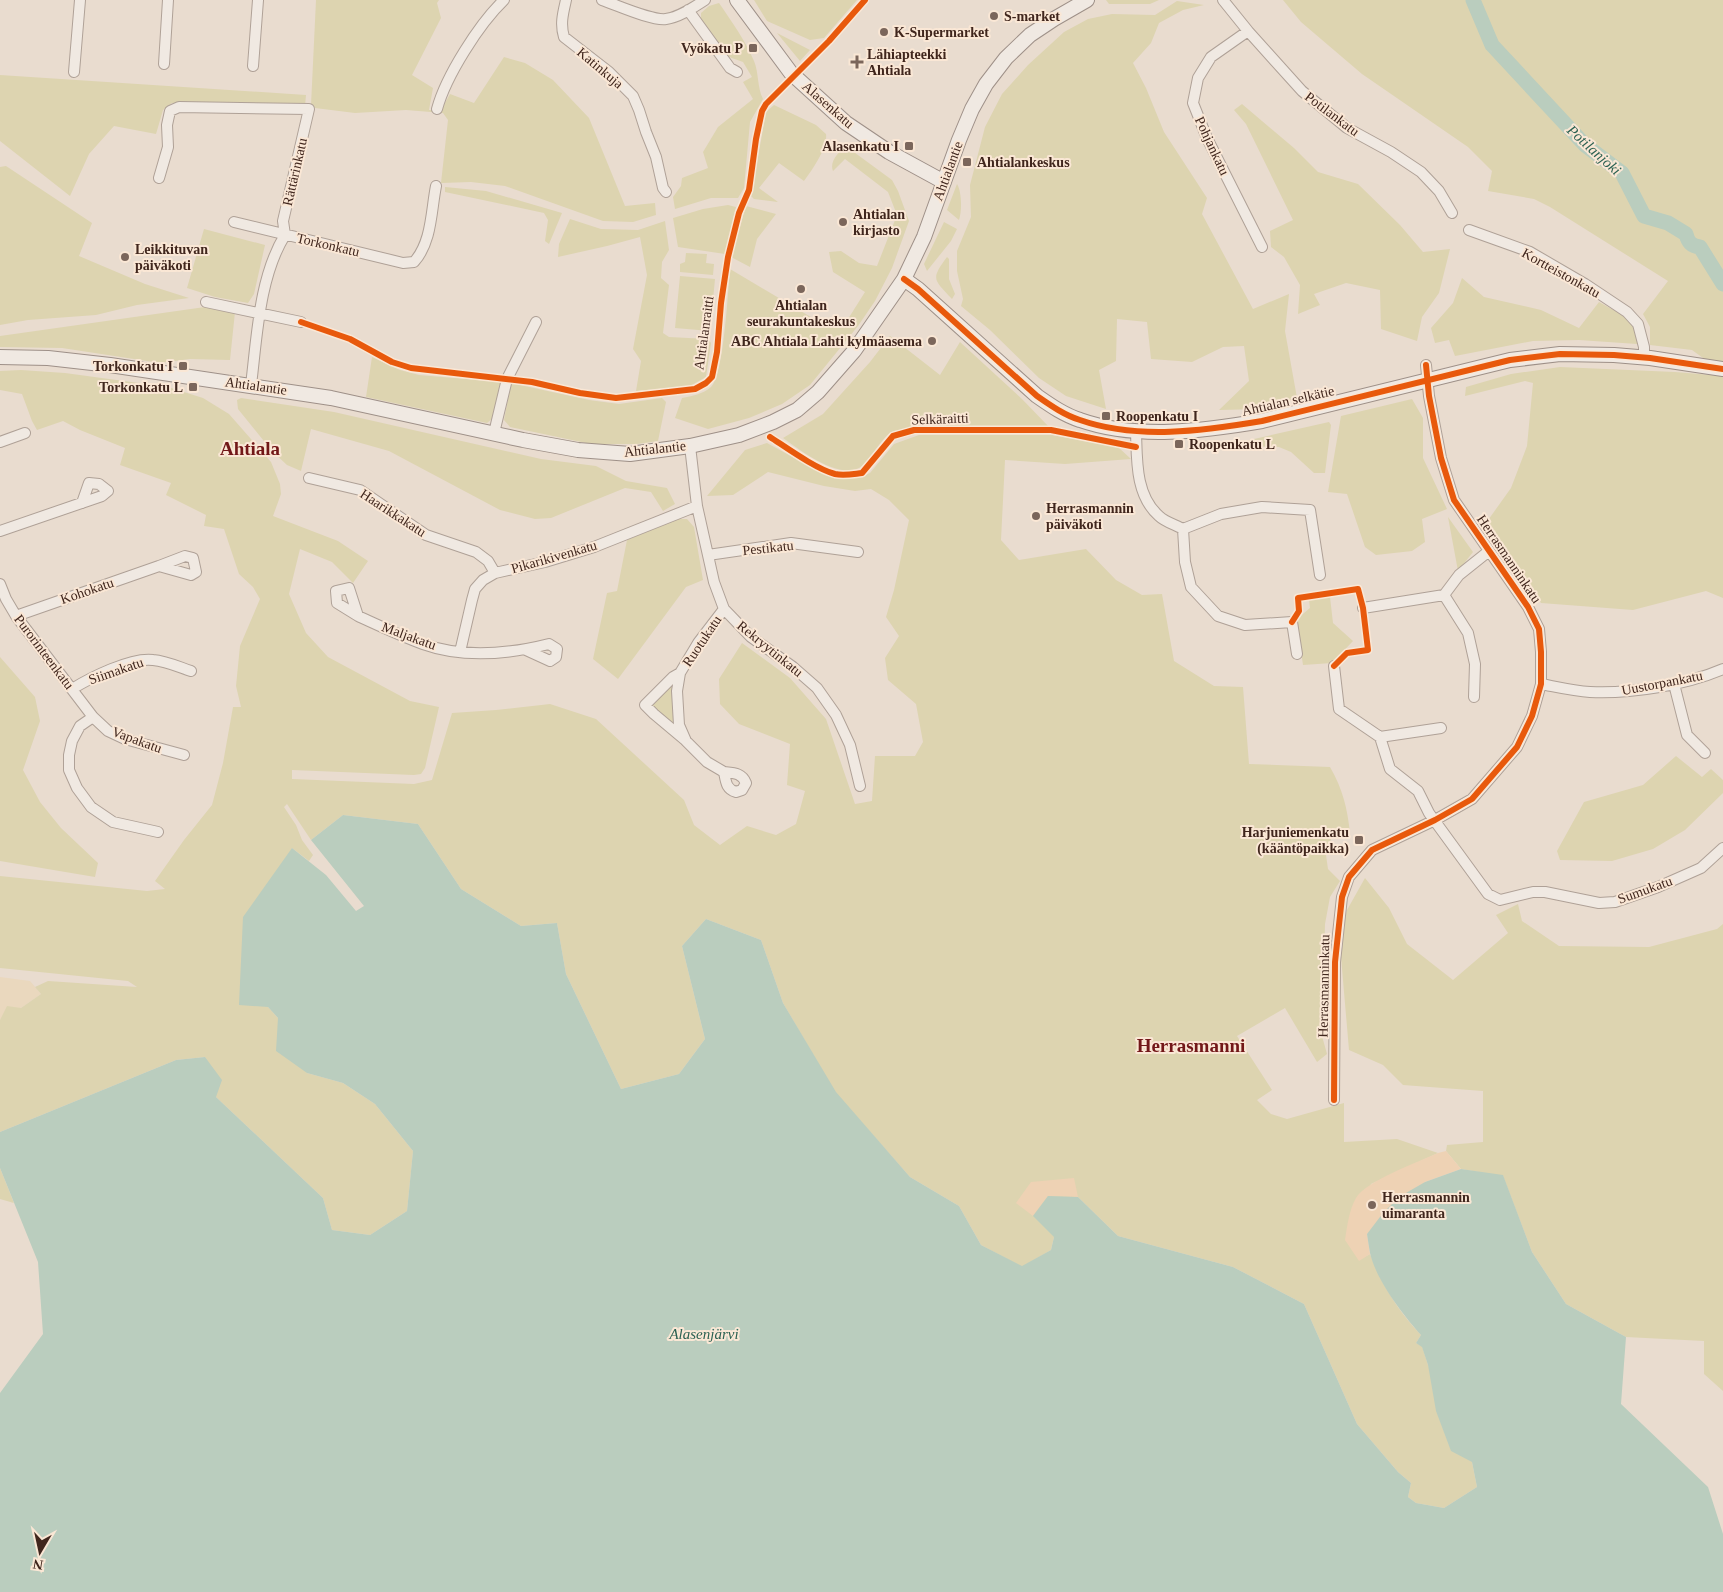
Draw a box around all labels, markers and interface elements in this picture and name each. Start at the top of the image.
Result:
place label: S-market [1004,9,1060,24]
marker: S-market [988,10,1000,22]
place label: K-Supermarket [894,25,989,40]
marker: K-Supermarket [878,26,890,38]
place label: Vyökatu P [681,41,743,56]
marker: Vyökatu P [747,42,759,54]
street label: Katinkuja [574,45,627,92]
place label: Lähiapteekki Ahtiala [867,47,946,78]
marker: Lähiapteekki Ahtiala [851,56,863,68]
street label: Alasenkatu [799,79,857,131]
street label: Potilankatu [1302,89,1362,139]
street label: Pohjankatu [1192,114,1232,178]
water label: Potilanjoki [1563,121,1624,178]
street label: Rättärinkatu [280,137,310,207]
place label: Alasenkatu I [822,139,899,154]
street label: Ahtialantie [930,139,966,203]
marker: Alasenkatu I [903,140,915,152]
place label: Ahtialankeskus [977,155,1070,170]
marker: Ahtialankeskus [961,156,973,168]
place label: Ahtialan kirjasto [853,207,905,238]
marker: Ahtialan kirjasto [837,216,849,228]
street label: Torkonkatu [295,230,361,260]
place label: Leikkituvan päiväkoti [135,242,208,273]
street label: Kortteistonkatu [1519,245,1603,301]
marker: Leikkituvan päiväkoti [119,251,131,263]
marker: Ahtialan seurakuntakeskus [795,283,807,295]
street label: Ahtialanraitti [691,295,717,371]
place label: Ahtialan seurakuntakeskus [747,298,856,329]
place label: ABC Ahtiala Lahti kylmäasema [731,334,922,349]
marker: ABC Ahtiala Lahti kylmäasema [926,335,938,347]
place label: Torkonkatu I [93,359,173,374]
marker: Torkonkatu I [177,360,189,372]
street label: Ahtialantie [224,374,288,398]
place label: Torkonkatu L [99,380,183,395]
marker: Torkonkatu L [187,381,199,393]
street label: Ahtialan selkätie [1240,383,1336,419]
place label: Roopenkatu I [1116,409,1198,424]
street label: Selkäraitti [911,410,969,427]
marker: Roopenkatu I [1100,410,1112,422]
place label: Roopenkatu L [1189,437,1275,452]
district label: Ahtiala [220,438,281,459]
street label: Ahtialantie [623,438,687,460]
marker: Roopenkatu L [1173,438,1185,450]
street label: Haarikkakatu [357,486,429,540]
place label: Herrasmannin päiväkoti [1046,501,1134,532]
marker: Herrasmannin päiväkoti [1030,510,1042,522]
street label: Herrasmanninkatu [1474,512,1544,606]
street label: Pikarikivenkatu [509,538,599,576]
street label: Pestikatu [742,538,794,558]
street label: Kohokatu [58,575,116,607]
street label: Purorinteenkatu [11,612,77,692]
street label: Ruotukatu [679,613,725,669]
street label: Rekryytinkatu [734,618,806,680]
street label: Maljakatu [380,619,438,653]
street label: Siimakatu [87,655,145,687]
street label: Uustorpankatu [1620,668,1704,698]
street label: Vapakatu [110,724,164,756]
place label: Harjuniemenkatu (kääntöpaikka) [1242,825,1349,857]
marker: Harjuniemenkatu (kääntöpaikka) [1353,834,1365,846]
street label: Sumukatu [1616,873,1674,907]
street label: Herrasmanninkatu [1316,934,1332,1038]
district label: Herrasmanni [1137,1035,1245,1056]
place label: Herrasmannin uimaranta [1382,1190,1470,1221]
marker: Herrasmannin uimaranta [1366,1199,1378,1211]
water label: Alasenjärvi [668,1326,739,1342]
north arrow [15,1527,65,1577]
text: N [32,1556,44,1573]

